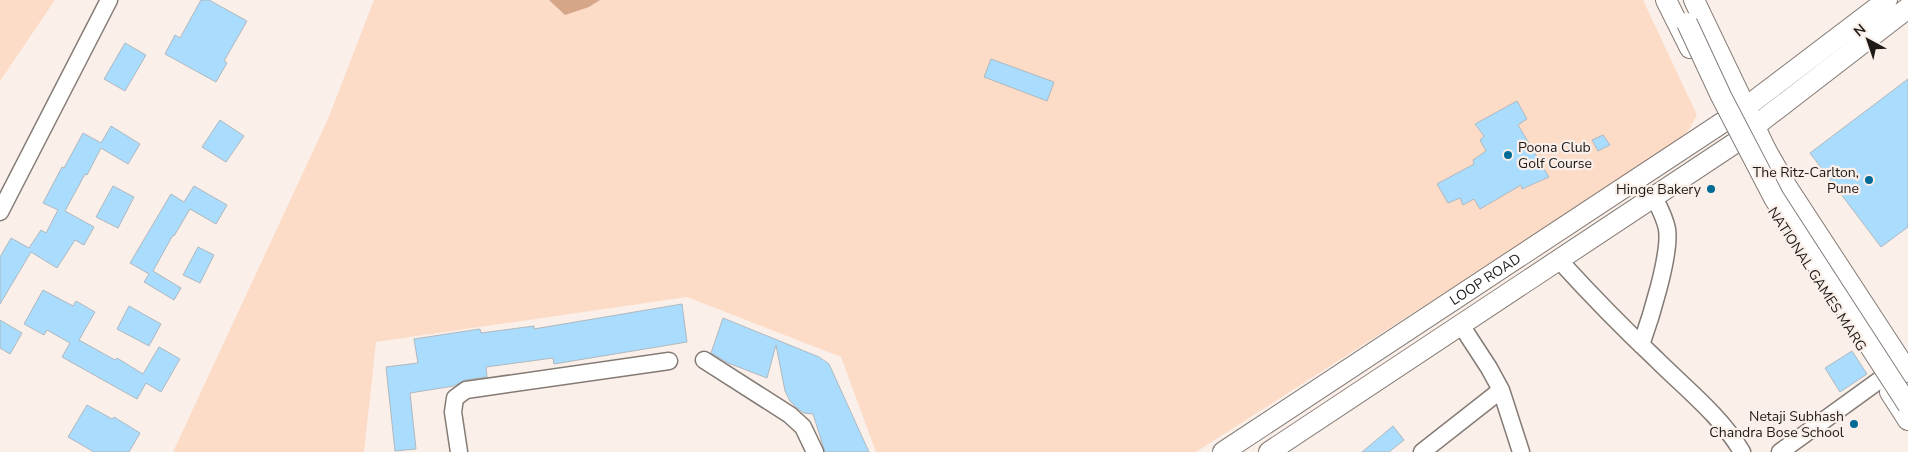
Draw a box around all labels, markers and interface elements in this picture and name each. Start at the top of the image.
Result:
north arrow [1843,15,1893,65]
text: N [1850,20,1870,41]
place label: Poona Club Golf Course [1518,138,1592,173]
marker: Poona Club Golf Course [1502,149,1514,161]
place label: The Ritz-Carlton, Pune [1753,163,1859,198]
marker: The Ritz-Carlton, Pune [1863,174,1875,186]
place label: Hinge Bakery [1616,180,1702,199]
marker: Hinge Bakery [1705,183,1717,195]
street label: NATIONAL GAMES MARG [1763,203,1871,355]
street label: LOOP ROAD [1446,249,1524,309]
place label: Netaji Subhash Chandra Bose School [1709,407,1845,442]
marker: Netaji Subhash Chandra Bose School [1848,418,1860,430]

